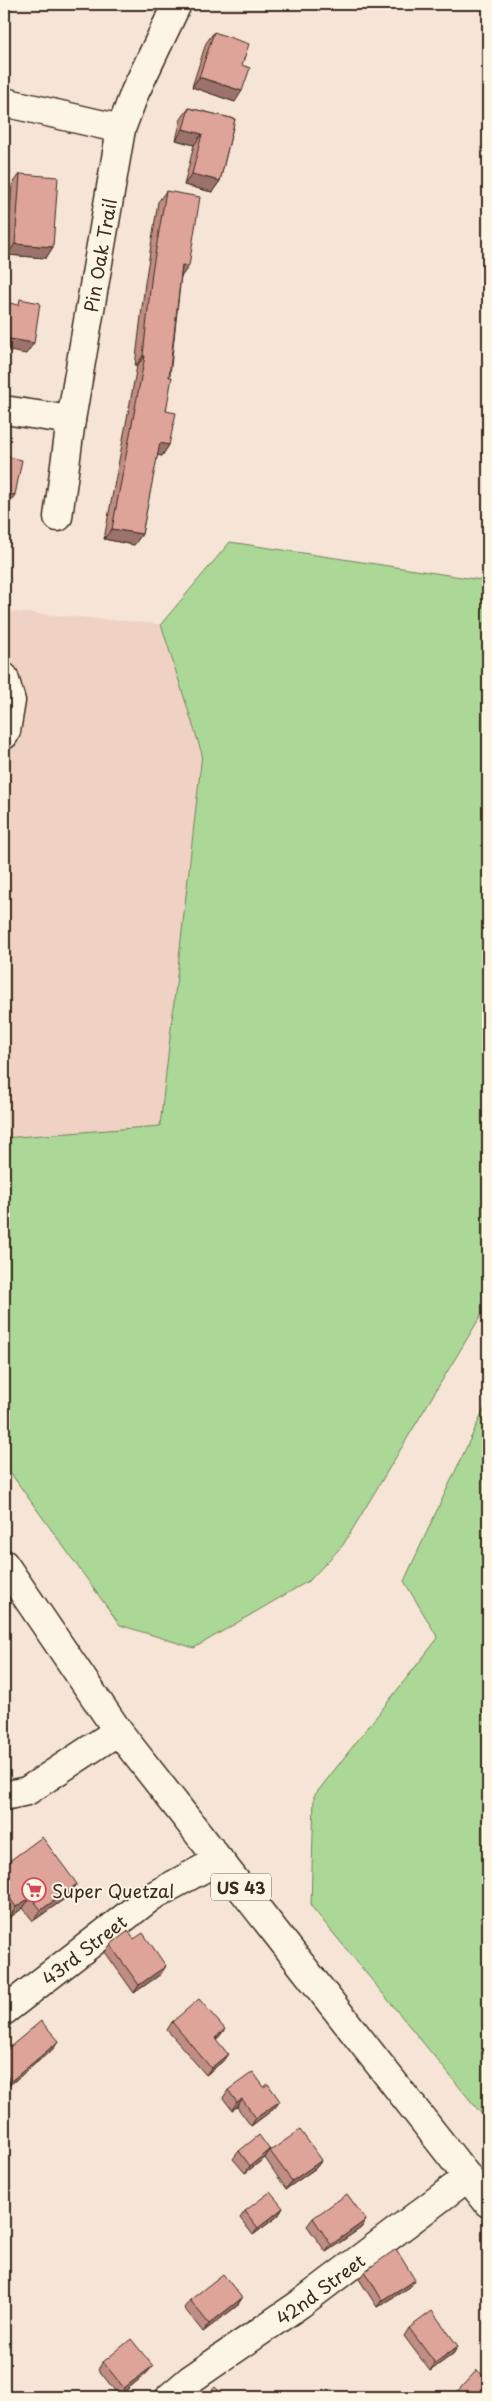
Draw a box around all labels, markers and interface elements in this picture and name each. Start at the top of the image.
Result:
street label: Pin Oak Trail [76,196,122,315]
road number: US 43 [211,1874,271,1900]
supermarket icon: Super Quetzal [21,1877,47,1903]
place label: Super Quetzal [52,1877,174,1904]
street label: 43rd Street [36,1907,132,1991]
street label: 42nd Street [270,2247,370,2331]

